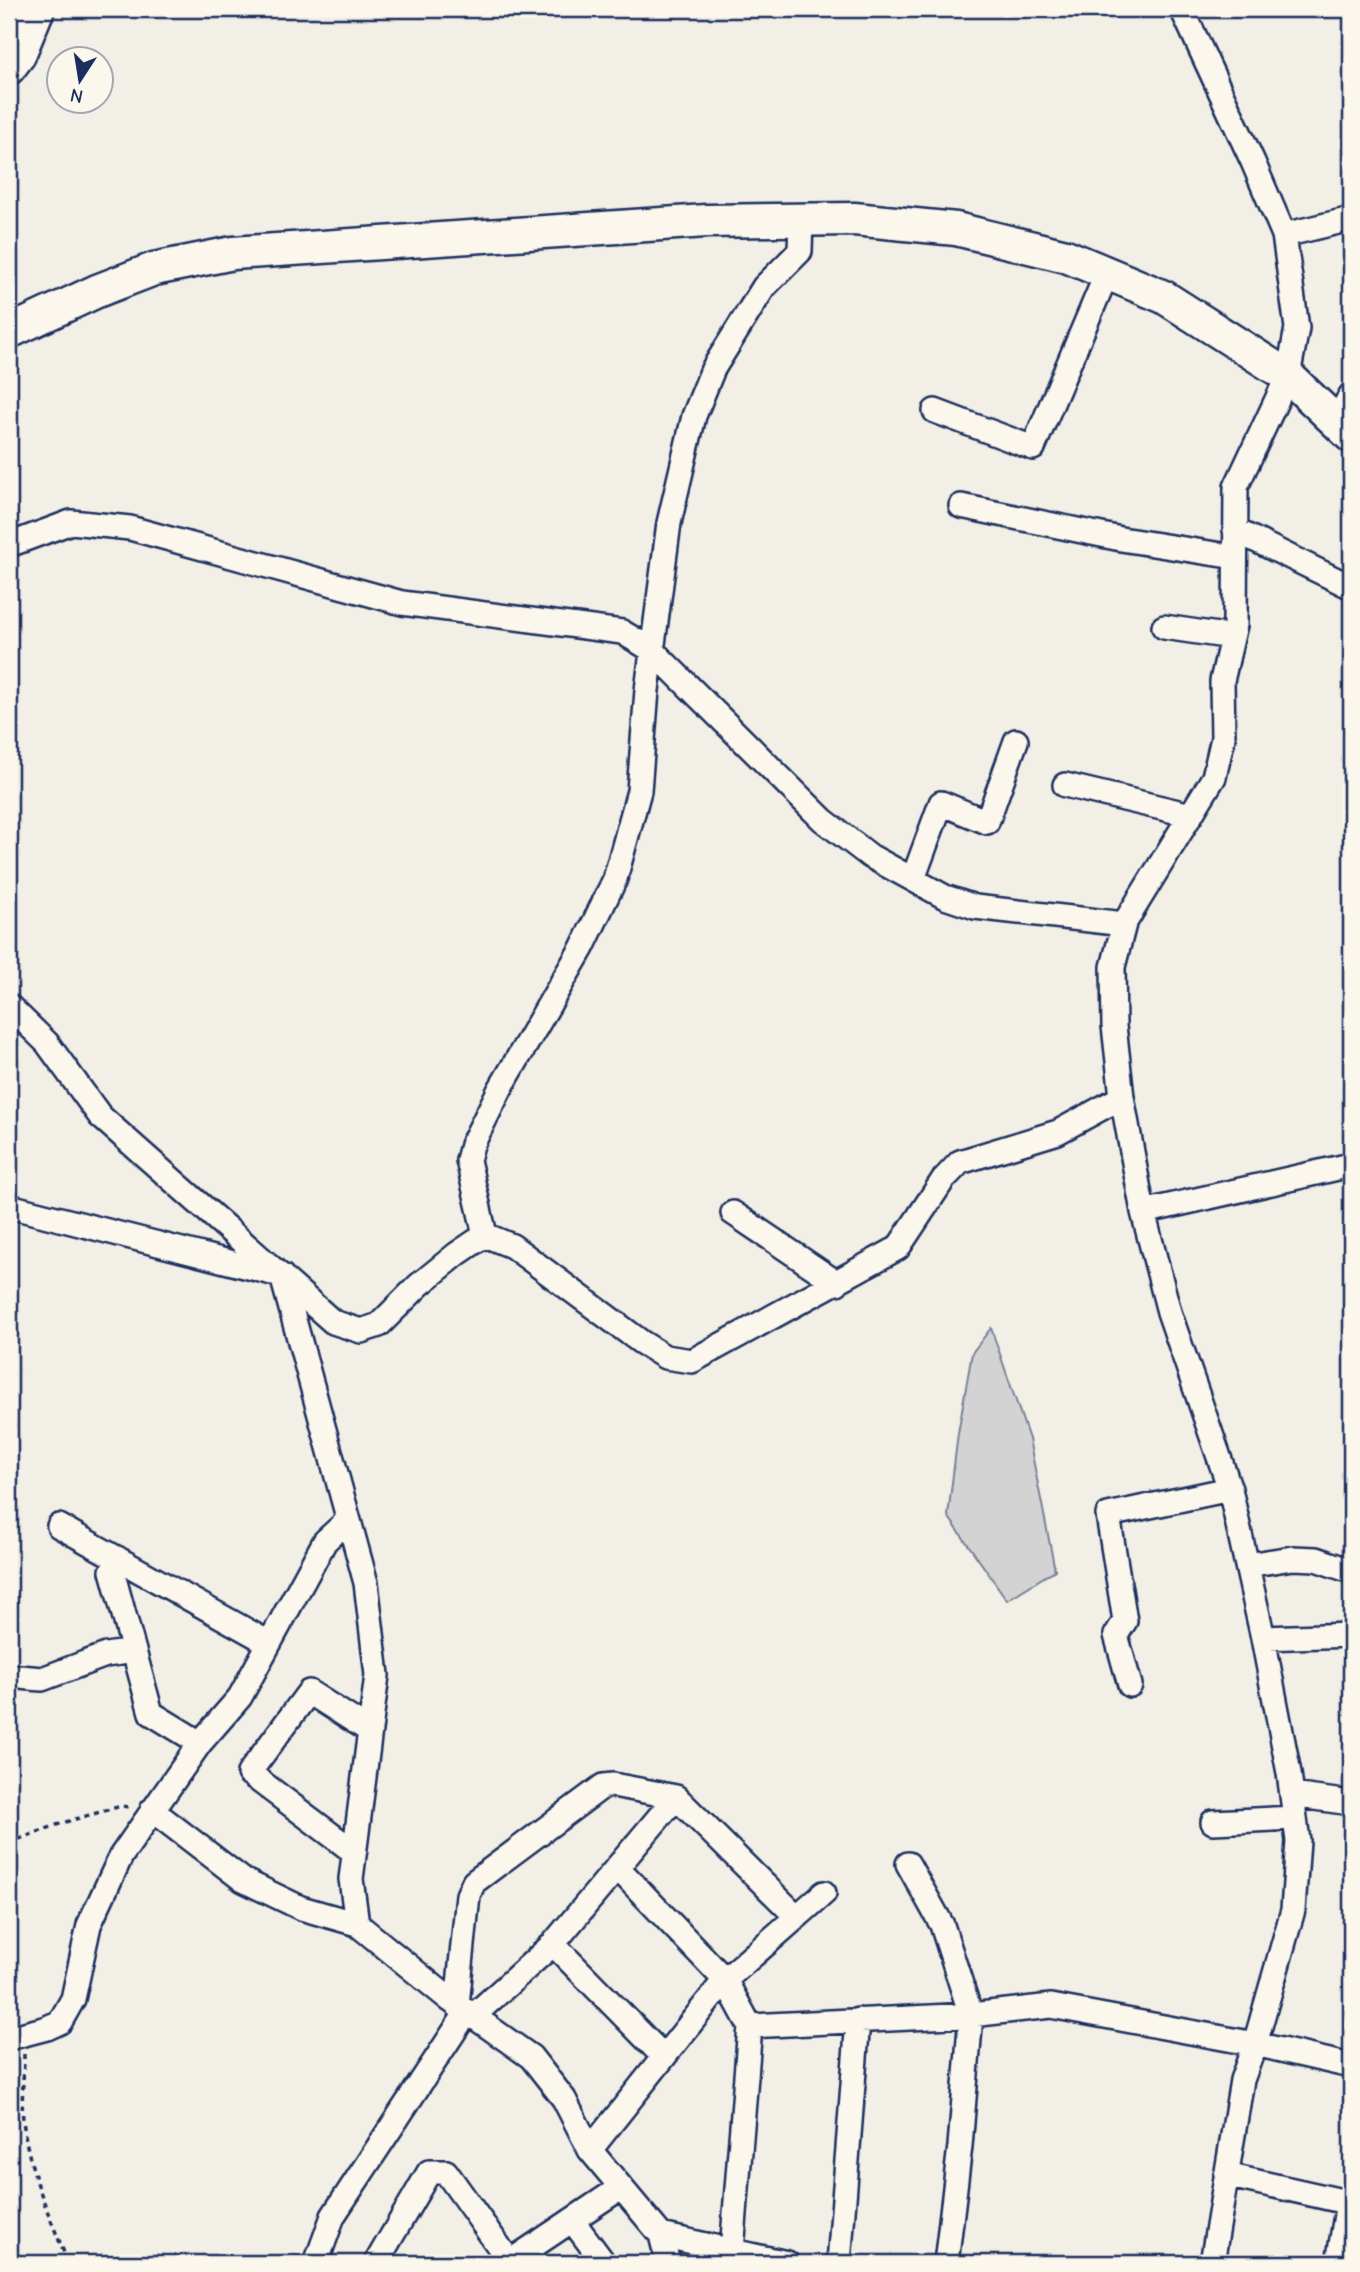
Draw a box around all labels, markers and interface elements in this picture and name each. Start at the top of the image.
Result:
north arrow [46,46,116,116]
text: N [68,84,85,108]

